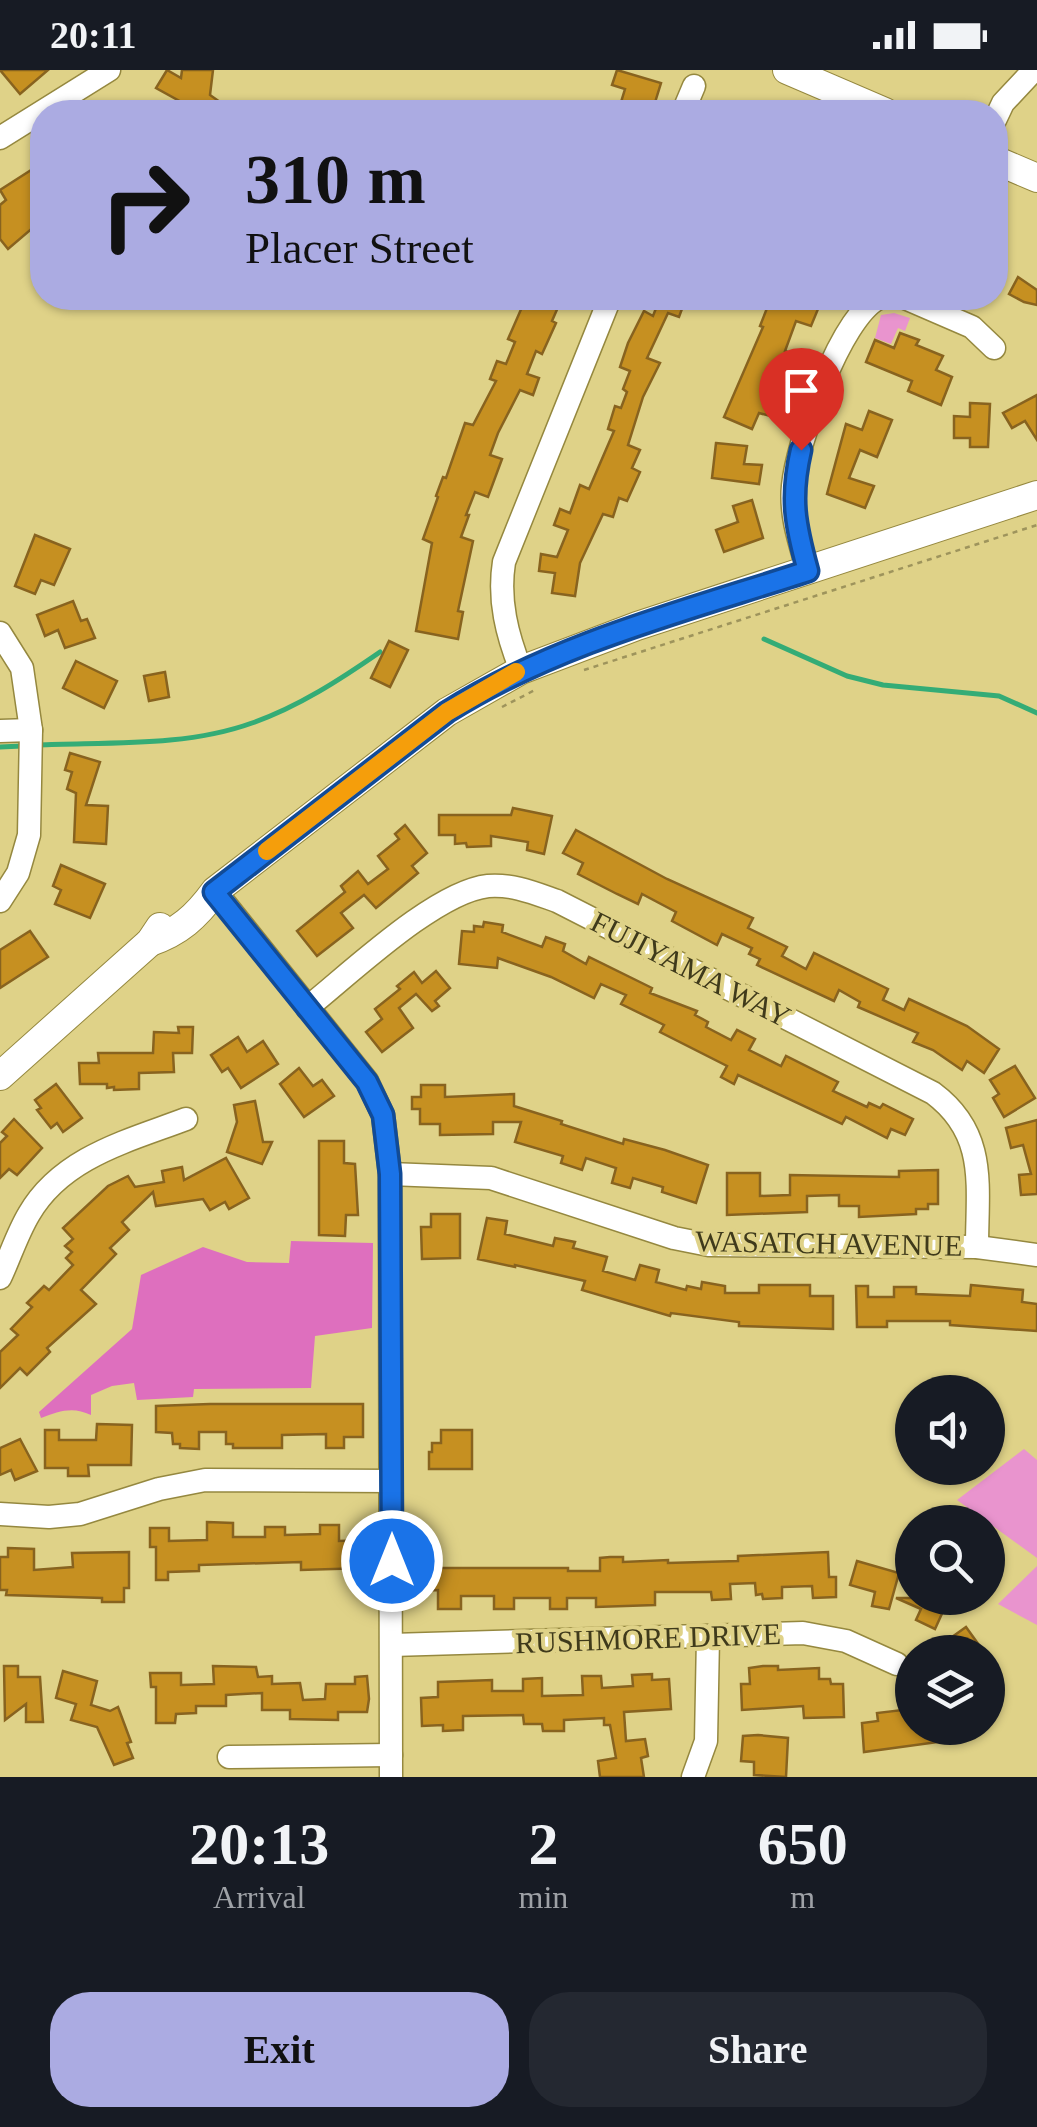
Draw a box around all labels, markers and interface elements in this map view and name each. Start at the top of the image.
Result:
text: 20:11 [50,14,137,56]
icon: right [80,140,210,270]
text: 310 m [245,141,426,218]
text: Placer Street [245,223,474,273]
pin [759,348,844,451]
icon: arrive [774,363,829,418]
street label: FUJIYAMA WAY [586,905,796,1033]
street label: WASATCH AVENUE [695,1224,963,1262]
map controls [895,1375,1005,1745]
button: sound [895,1375,1005,1485]
button: search [895,1505,1005,1615]
position arrow [340,1509,444,1613]
street label: RUSHMORE DRIVE [515,1617,781,1659]
button: layers [895,1635,1005,1745]
text: 20:13 [189,1811,329,1877]
text: 2 [528,1811,558,1877]
text: 650 [758,1811,848,1877]
text: Arrival [213,1879,305,1915]
text: min [519,1879,568,1915]
text: m [790,1879,815,1915]
button: Exit [50,1992,509,2107]
button: Share [529,1992,987,2107]

